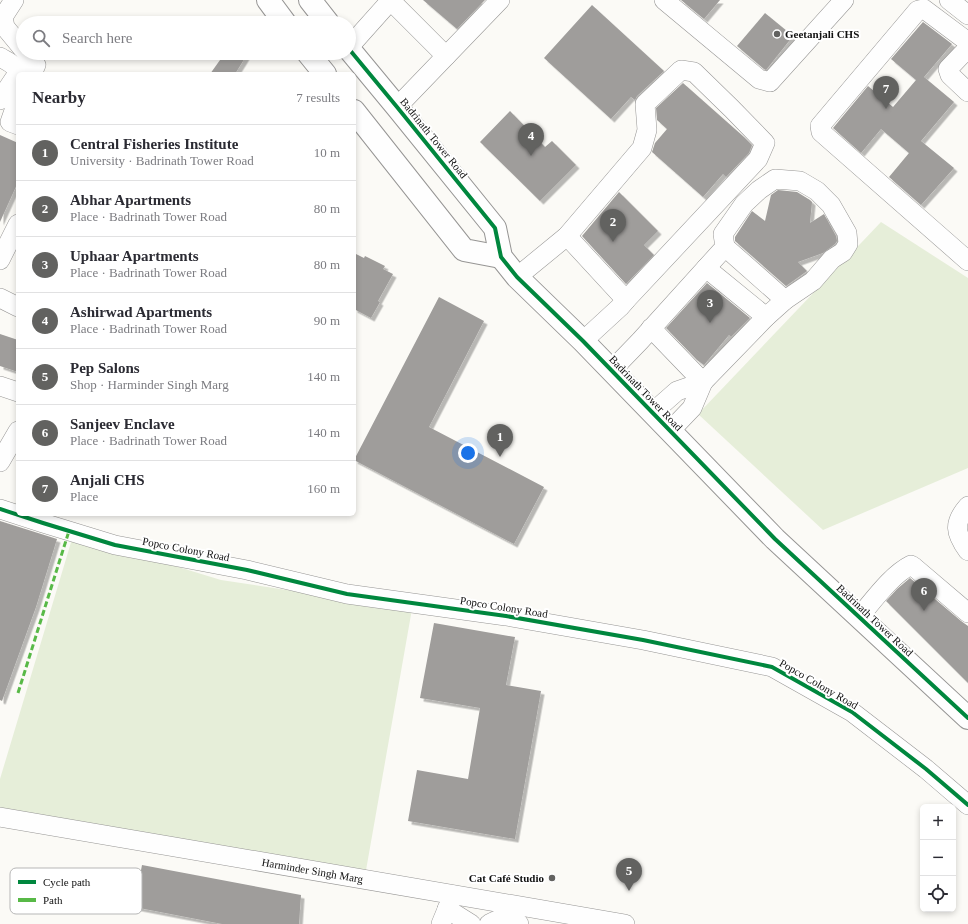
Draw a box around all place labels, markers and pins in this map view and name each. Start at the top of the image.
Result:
place label: Geetanjali CHS [785,28,859,40]
marker: Geetanjali CHS [772,29,782,39]
pin: 7 [873,76,899,109]
pin: 4 [518,123,544,156]
pin: 2 [600,209,626,242]
pin: 3 [697,290,723,323]
pin: 1 [487,424,513,457]
pin: 6 [911,578,937,611]
pin: 5 [616,858,642,891]
place label: Cat Café Studio [469,872,544,884]
marker: Cat Café Studio [547,873,557,883]

